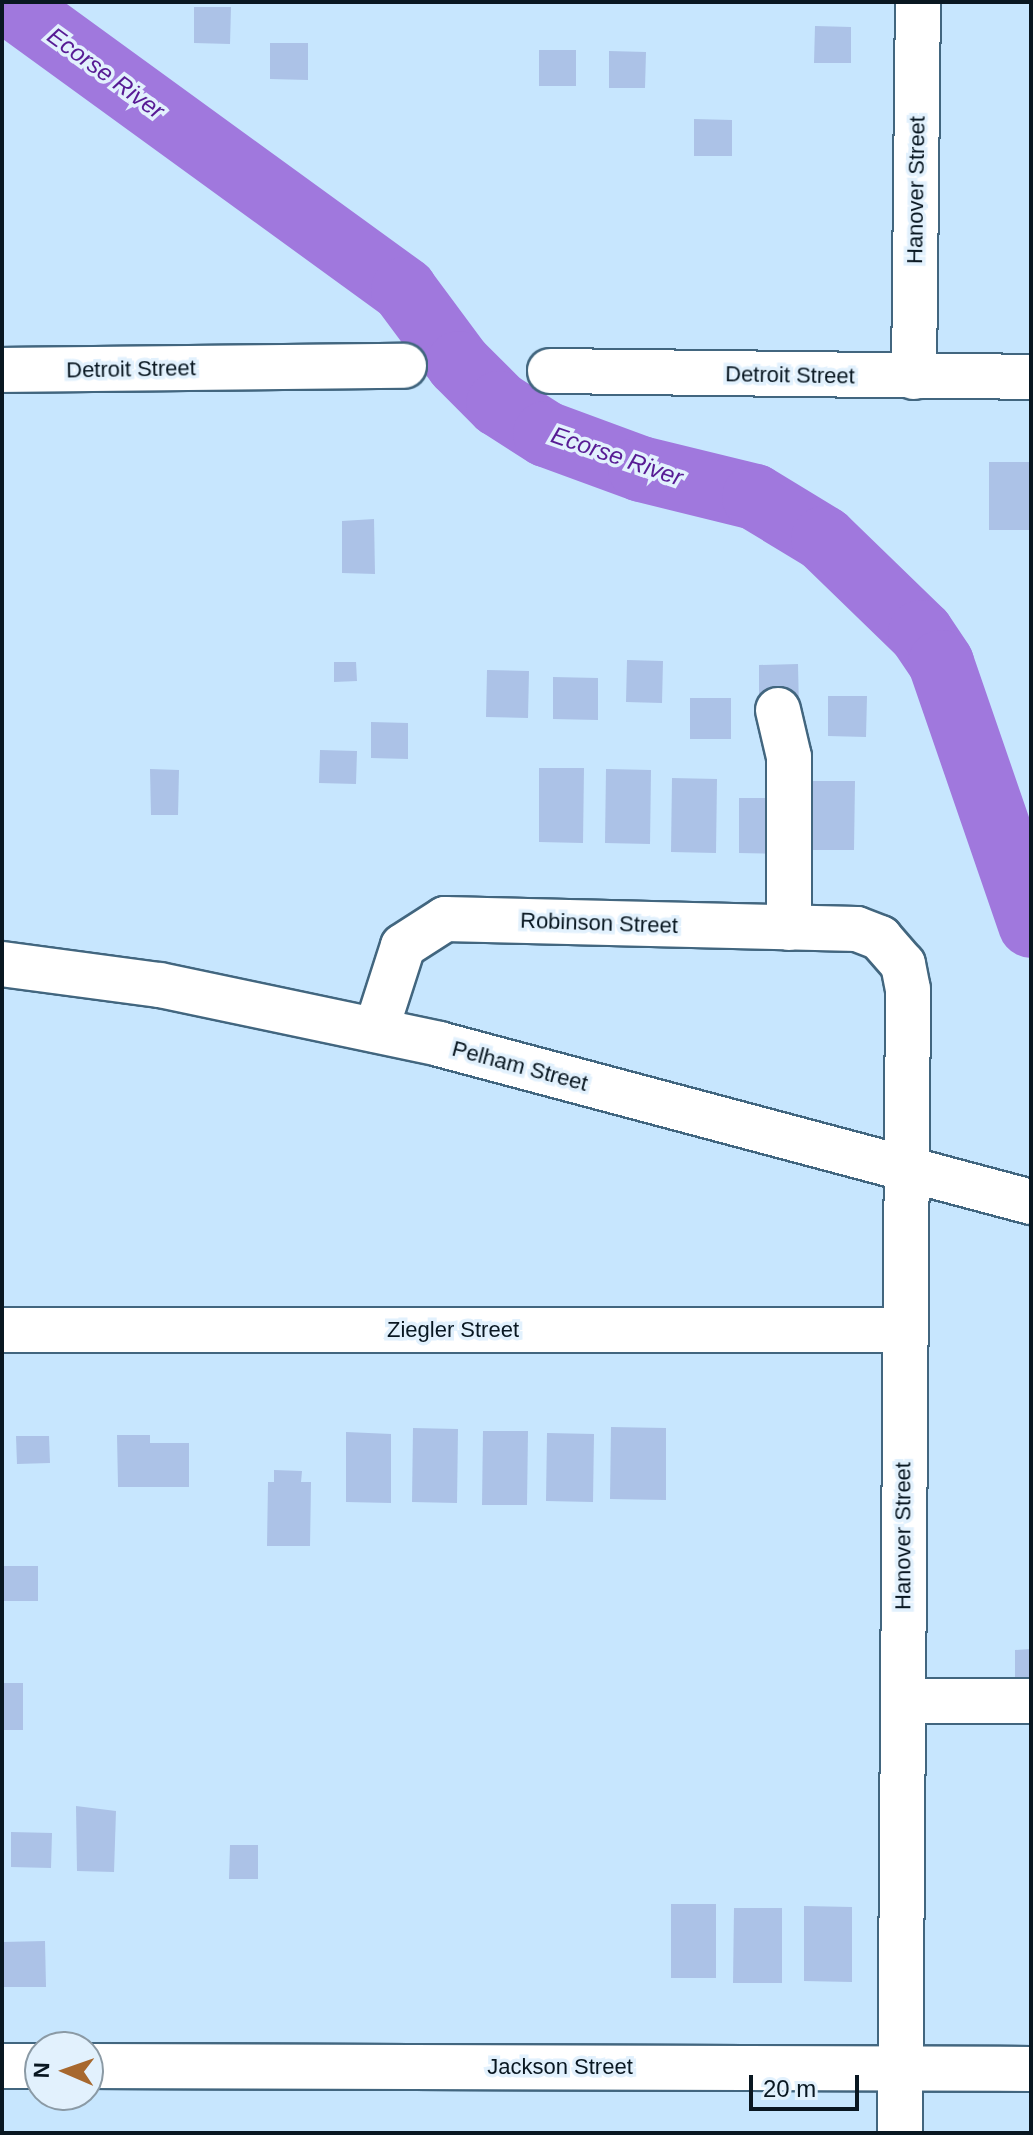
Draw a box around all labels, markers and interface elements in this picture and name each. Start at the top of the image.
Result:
water label: Ecorse River [42,21,170,125]
street label: Hanover Street [902,116,930,264]
street label: Detroit Street [66,355,196,383]
street label: Detroit Street [725,361,855,389]
water label: Ecorse River [547,420,687,492]
street label: Robinson Street [520,907,678,939]
street label: Pelham Street [449,1035,591,1097]
street label: Ziegler Street [387,1317,519,1343]
street label: Hanover Street [890,1462,916,1610]
north arrow [24,2031,104,2111]
street label: Jackson Street [487,2054,633,2080]
scale bar [753,2059,863,2109]
text: N [29,2062,54,2079]
text: 20 m [763,2075,816,2102]

